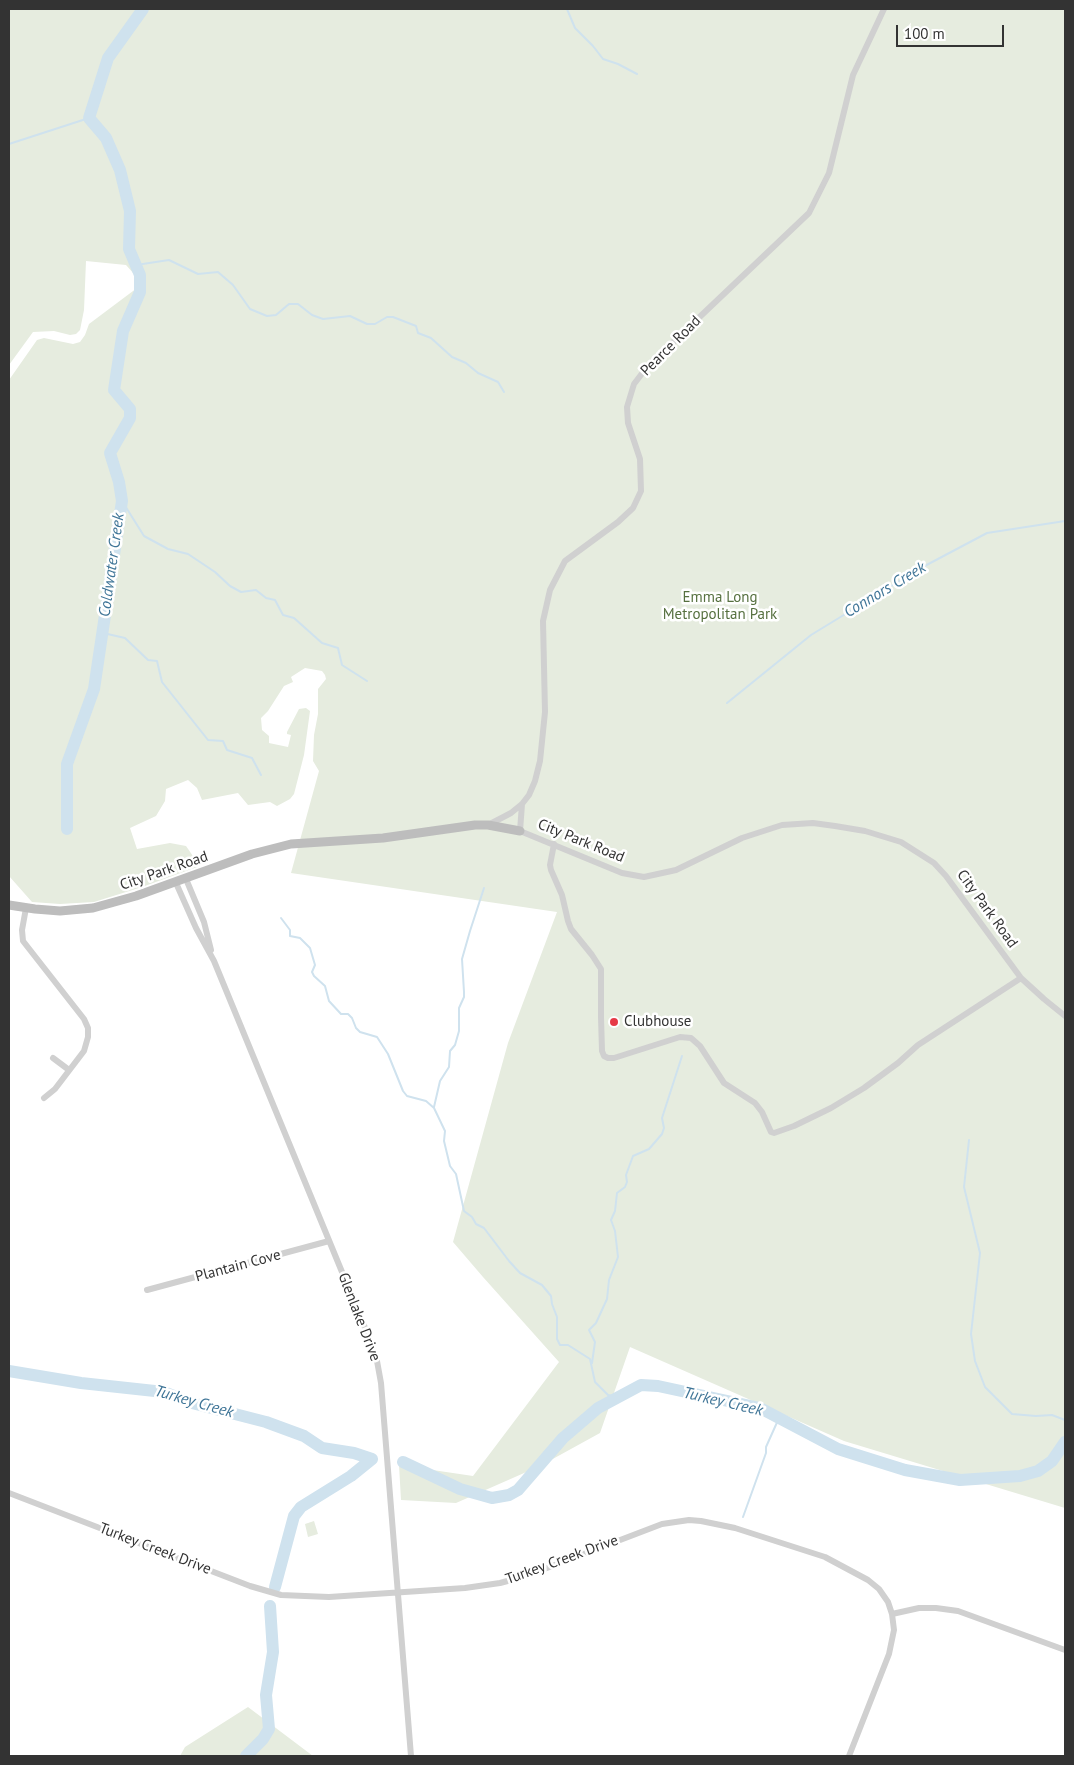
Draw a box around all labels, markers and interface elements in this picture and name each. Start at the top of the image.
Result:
scale bar [899,15,1006,47]
text: 100 m [904,24,945,43]
street label: Pearce Road [637,312,705,380]
water label: Coldwater Creek [95,512,129,618]
water label: Connors Creek [841,558,929,622]
park label: Emma Long Metropolitan Park [663,589,777,624]
street label: City Park Road [535,815,627,867]
street label: City Park Road [118,848,210,894]
street label: City Park Road [953,866,1021,952]
place label: Clubhouse [624,1013,691,1031]
marker: Clubhouse [608,1016,620,1028]
street label: Plantain Cove [193,1246,283,1286]
street label: Glenlake Drive [334,1270,384,1364]
water label: Turkey Creek [152,1382,236,1422]
water label: Turkey Creek [681,1384,765,1420]
street label: Turkey Creek Drive [96,1519,214,1579]
street label: Turkey Creek Drive [503,1531,621,1589]

